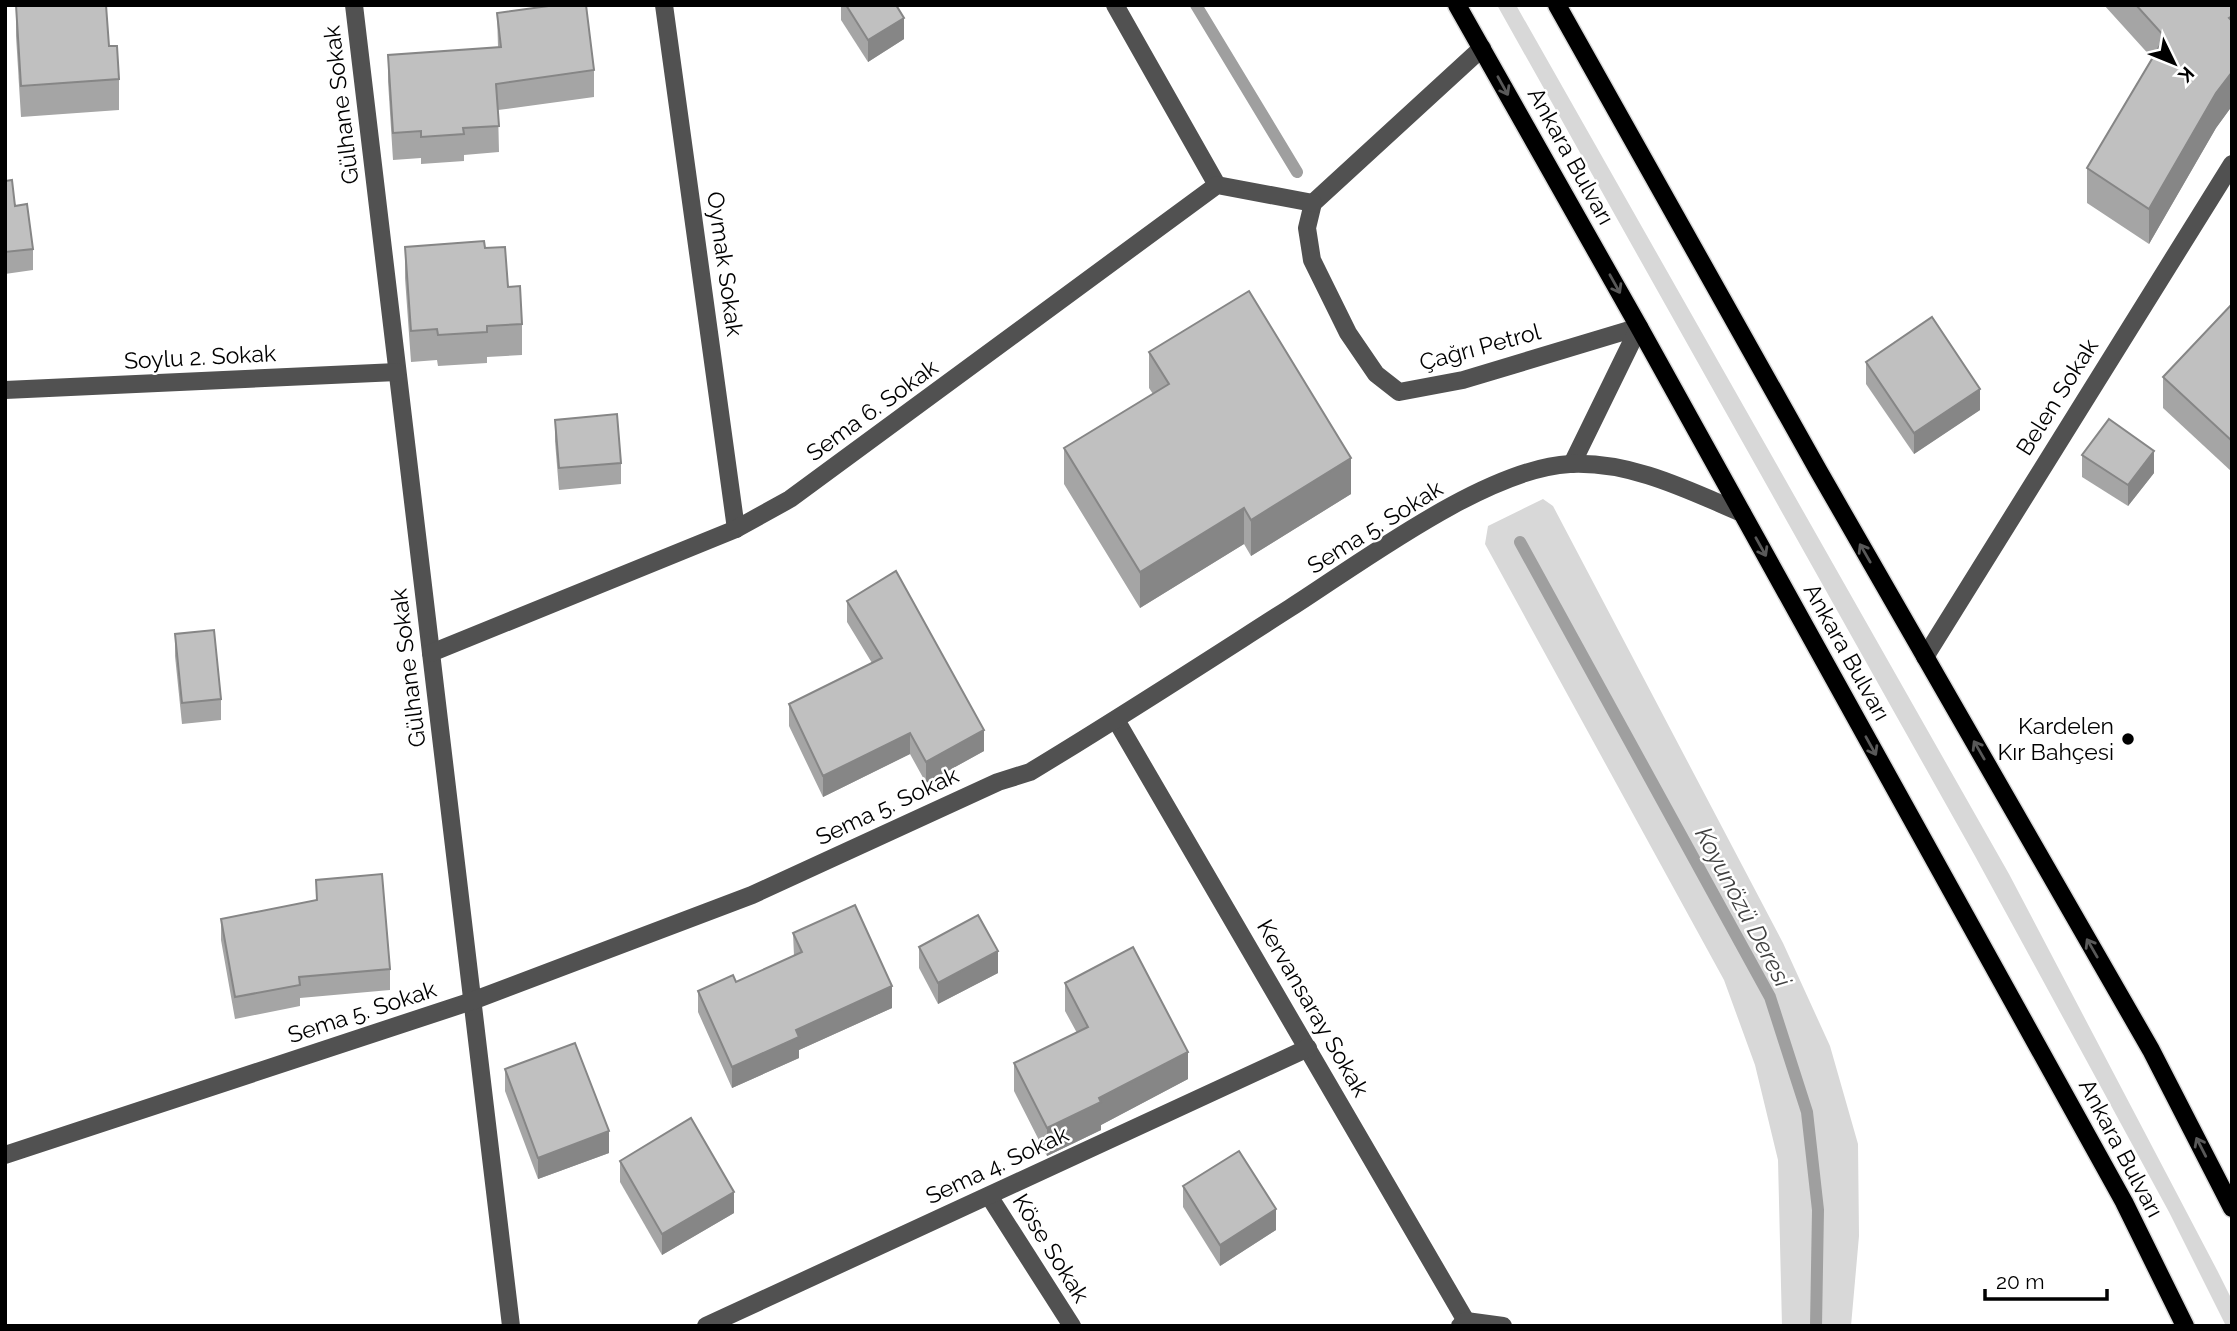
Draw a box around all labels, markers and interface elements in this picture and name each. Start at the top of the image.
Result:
street label: Gülhane Sokak [317,24,364,186]
north arrow [2139,28,2209,98]
text: K [2174,62,2199,87]
one-way arrow [1497,75,1510,96]
street label: Ankara Bulvarı [1523,83,1620,229]
street label: Oymak Sokak [702,190,749,338]
one-way arrow [1609,273,1622,294]
street label: Çağrı Petrol [1416,317,1544,376]
street label: Belen Sokak [2010,333,2103,460]
street label: Soylu 2. Sokak [123,339,277,374]
street label: Sema 6. Sokak [801,353,943,466]
street label: Sema 5. Sokak [1302,474,1447,579]
one-way arrow [1754,537,1768,557]
one-way arrow [1858,543,1871,564]
street label: Ankara Bulvarı [1799,579,1896,725]
street label: Gülhane Sokak [384,587,431,749]
place label: Kardelen Kır Bahçesi [1997,712,2114,765]
marker: Kardelen Kır Bahçesi [2120,731,2136,747]
one-way arrow [1864,736,1878,756]
one-way arrow [1972,741,1986,761]
street label: Sema 5. Sokak [811,761,962,850]
water label: Koyunözü Deresi [1689,822,1798,992]
street label: Kervansaray Sokak [1252,915,1375,1101]
one-way arrow [2085,938,2099,958]
street label: Sema 5. Sokak [284,975,439,1048]
street label: Ankara Bulvarı [2074,1074,2169,1221]
street label: Sema 4. Sokak [921,1120,1072,1209]
one-way arrow [2193,1137,2207,1158]
street label: Köse Sokak [1007,1189,1095,1307]
scale bar [1985,1258,2108,1302]
text: 20 m [1996,1269,2044,1294]

